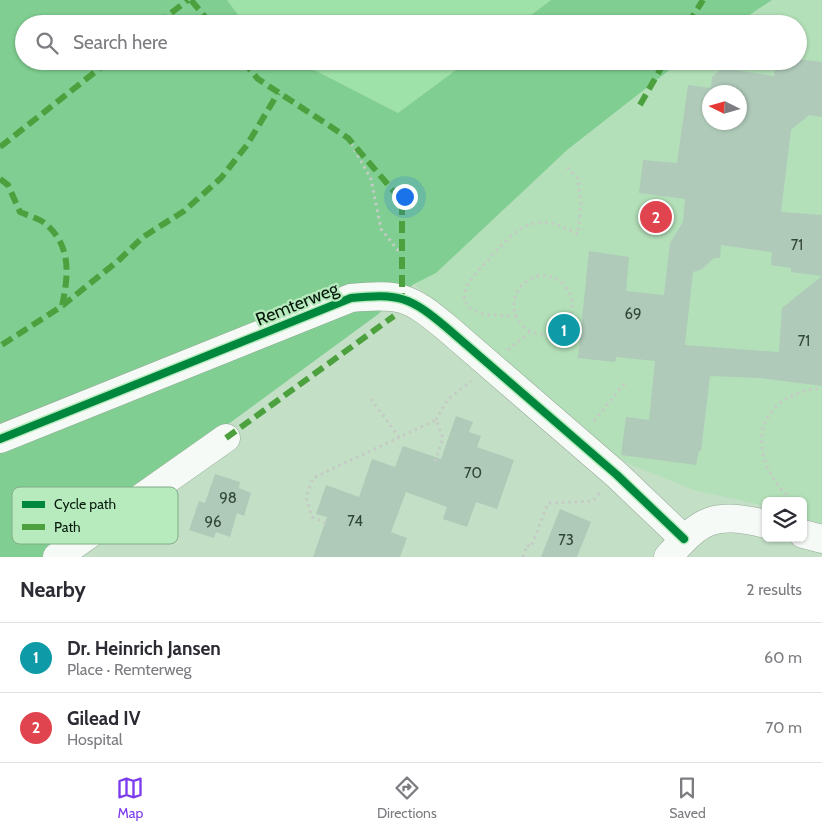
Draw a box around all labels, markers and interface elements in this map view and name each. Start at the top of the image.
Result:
search box [15,15,807,70]
icon: search [33,29,61,57]
text: Search here [73,31,167,54]
north arrow [702,85,747,130]
your location [392,184,418,210]
pin: 2 [640,198,672,236]
house number: 71 [791,236,803,254]
street label: Remterweg [252,277,343,331]
house number: 69 [624,305,642,323]
pin: 1 [548,311,580,349]
house number: 71 [798,332,810,350]
house number: 70 [464,464,482,482]
legend [12,487,178,544]
house number: 98 [219,489,237,507]
text: Cycle path [54,495,116,513]
map controls [762,497,807,542]
button: layers [762,497,807,542]
house number: 74 [347,512,363,530]
house number: 96 [204,513,222,531]
text: Path [54,518,81,536]
house number: 73 [558,531,574,549]
text: Nearby [20,577,86,602]
text: 2 results [746,580,802,599]
text: Dr. Heinrich Jansen [67,637,221,660]
text: 1 [33,648,39,667]
text: 60 m [764,648,802,667]
text: Place · Remterweg [67,660,192,679]
text: Gilead IV [67,707,140,730]
text: 2 [32,718,40,737]
text: 70 m [765,718,802,737]
text: Hospital [67,730,123,749]
tab: Map [116,774,144,822]
tab: Directions [377,774,437,822]
tab: Saved [669,774,706,822]

